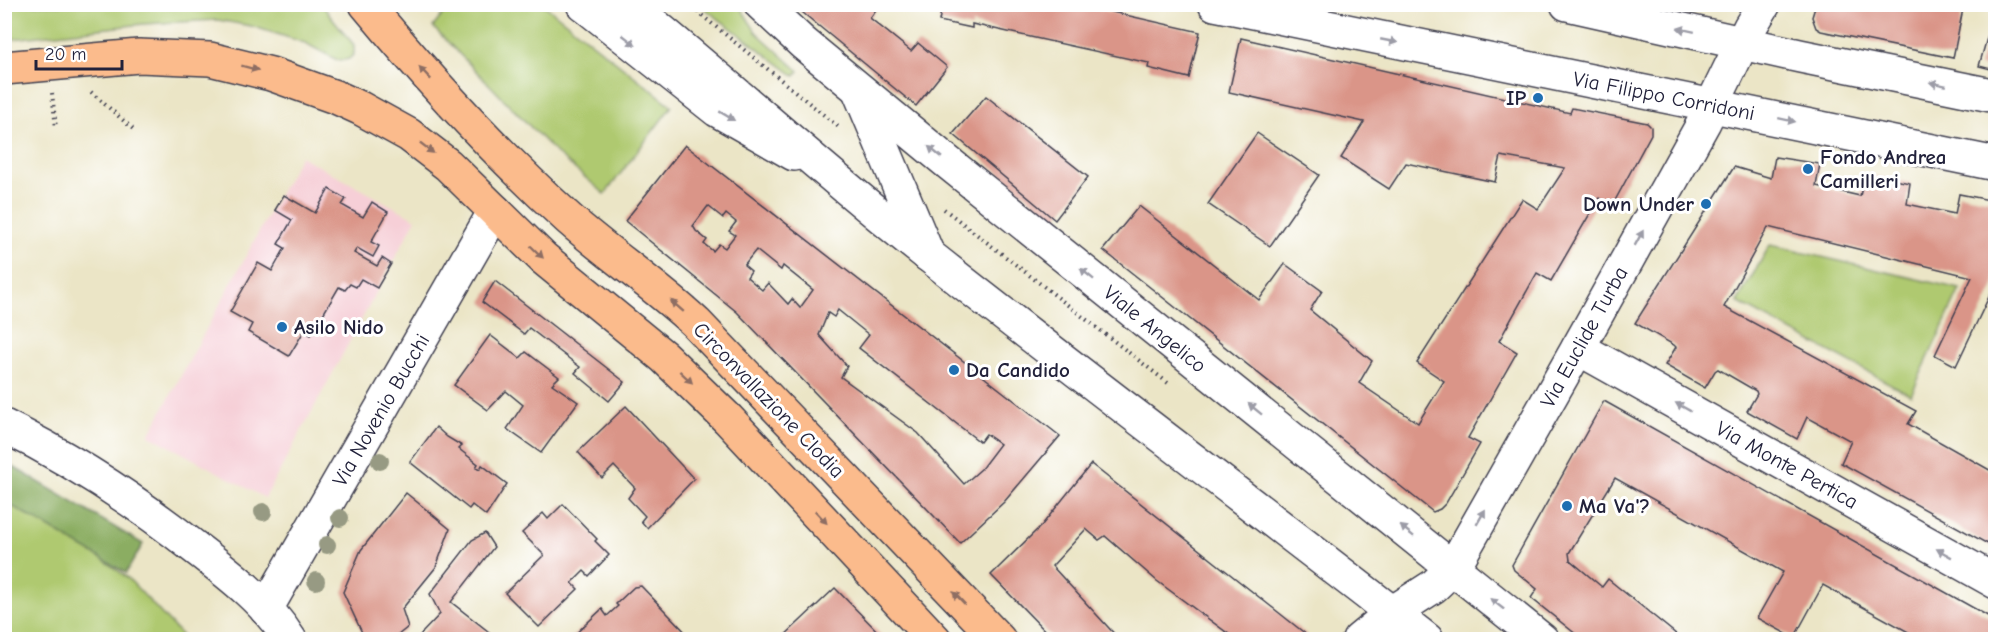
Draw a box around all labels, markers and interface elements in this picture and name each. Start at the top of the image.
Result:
one-way arrow [1676,25,1695,34]
scale bar [36,33,122,71]
one-way arrow [621,34,637,47]
one-way arrow [1380,37,1399,46]
text: 20 m [45,44,86,65]
one-way arrow [241,64,259,73]
one-way arrow [418,65,432,80]
street label: Via Filippo Corridoni [1571,67,1757,125]
one-way arrow [1928,79,1947,88]
place label: IP [1506,86,1526,110]
marker: IP [1531,91,1545,105]
one-way arrow [719,111,735,122]
one-way arrow [1777,116,1796,125]
one-way arrow [419,142,434,154]
place label: Fondo Andrea Camilleri [1820,145,1947,193]
one-way arrow [928,146,943,159]
marker: Fondo Andrea Camilleri [1801,162,1815,176]
place label: Down Under [1583,192,1695,216]
marker: Down Under [1699,197,1713,211]
one-way arrow [1634,230,1645,246]
one-way arrow [529,244,543,258]
street label: Via Euclide Turba [1535,262,1633,412]
one-way arrow [1079,269,1094,281]
street label: Viale Angelico [1099,280,1211,378]
one-way arrow [670,299,685,313]
place label: Asilo Nido [294,315,384,339]
street label: Circonvallazione Clodia [688,317,850,483]
marker: Asilo Nido [275,320,289,334]
street label: Via Novenio Bucchi [328,330,434,490]
place label: Da Candido [966,358,1070,382]
marker: Da Candido [947,363,961,377]
one-way arrow [678,370,693,384]
one-way arrow [1674,402,1691,412]
one-way arrow [1247,403,1263,416]
street label: Via Monte Pertica [1712,416,1862,514]
place label: Ma Va'? [1579,494,1650,518]
marker: Ma Va'? [1560,499,1574,513]
one-way arrow [1476,509,1487,525]
one-way arrow [814,510,828,524]
one-way arrow [1399,525,1415,538]
one-way arrow [1936,549,1953,559]
one-way arrow [952,591,966,605]
one-way arrow [1490,598,1505,610]

